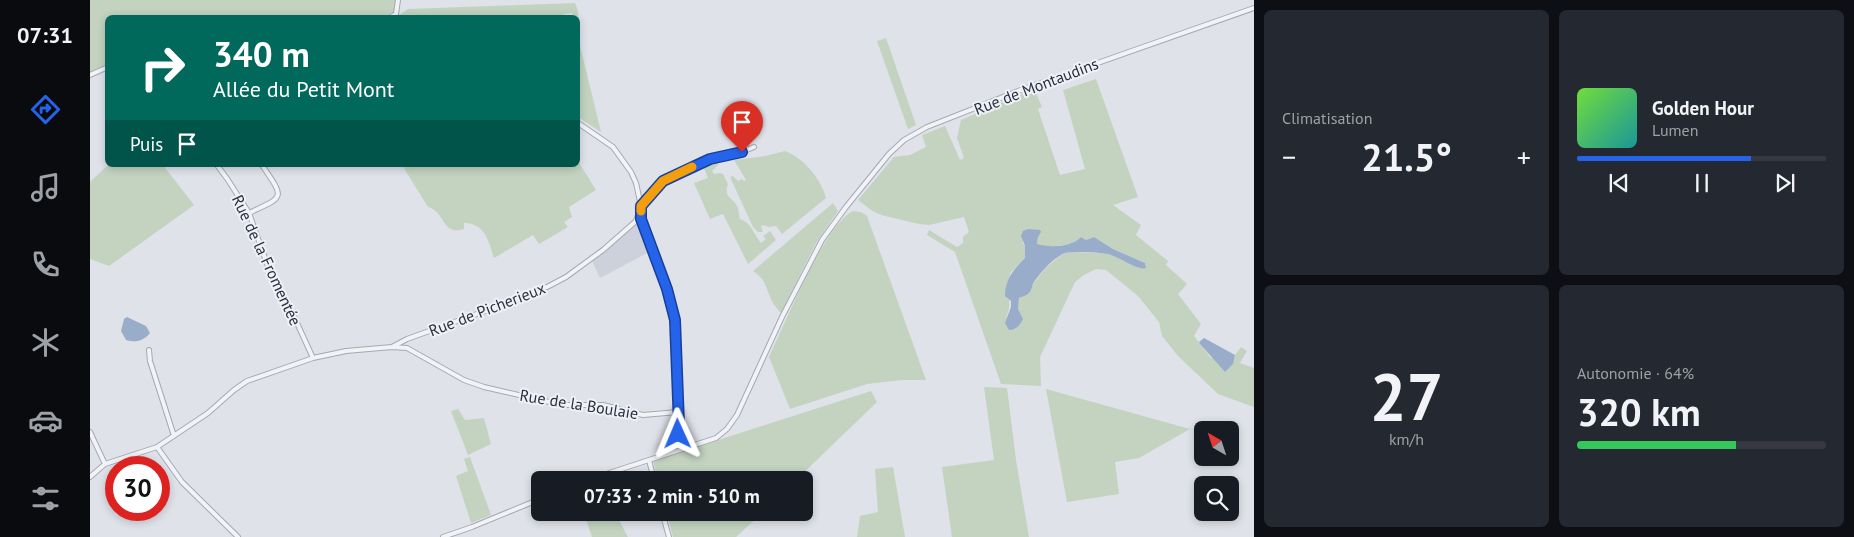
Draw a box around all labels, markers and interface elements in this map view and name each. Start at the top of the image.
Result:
text: 07:31 [17,21,73,49]
text: 340 m [213,31,310,77]
icon: right [130,35,195,100]
street label: Rue de Montaudins [971,53,1101,119]
text: Allée du Petit Mont [213,75,394,103]
icon: directions [28,92,63,127]
text: Golden Hour [1652,96,1754,120]
pin [721,101,763,152]
icon: arrive [728,108,756,136]
text: Climatisation [1282,108,1372,128]
text: Lumen [1652,120,1698,140]
icon: arrive [173,130,201,158]
text: Puis [130,132,163,156]
text: 21.5° [1361,132,1452,181]
text: − [1282,138,1296,175]
text: + [1517,138,1531,175]
icon: previous [1605,169,1633,197]
icon: pause [1688,169,1716,197]
icon: next [1771,169,1799,197]
icon: music [28,170,63,205]
street label: Rue de la Fromentée [228,192,306,328]
icon: phone [28,247,63,282]
street label: Rue de Picherieux [426,278,548,340]
icon: climate [28,325,63,360]
text: 27 [1370,354,1443,438]
text: Autonomie · 64% [1577,363,1694,383]
street label: Rue de la Boulaie [518,385,640,423]
text: 320 km [1577,387,1701,436]
icon: car [28,403,63,438]
position arrow [651,407,703,459]
north arrow [1194,421,1239,466]
map controls [1194,421,1239,521]
text: km/h [1389,429,1424,449]
speed limit sign: 30 [105,456,170,521]
button: search [1194,476,1239,521]
icon: filters [28,481,63,516]
text: 07:33 · 2 min · 510 m [584,484,760,508]

